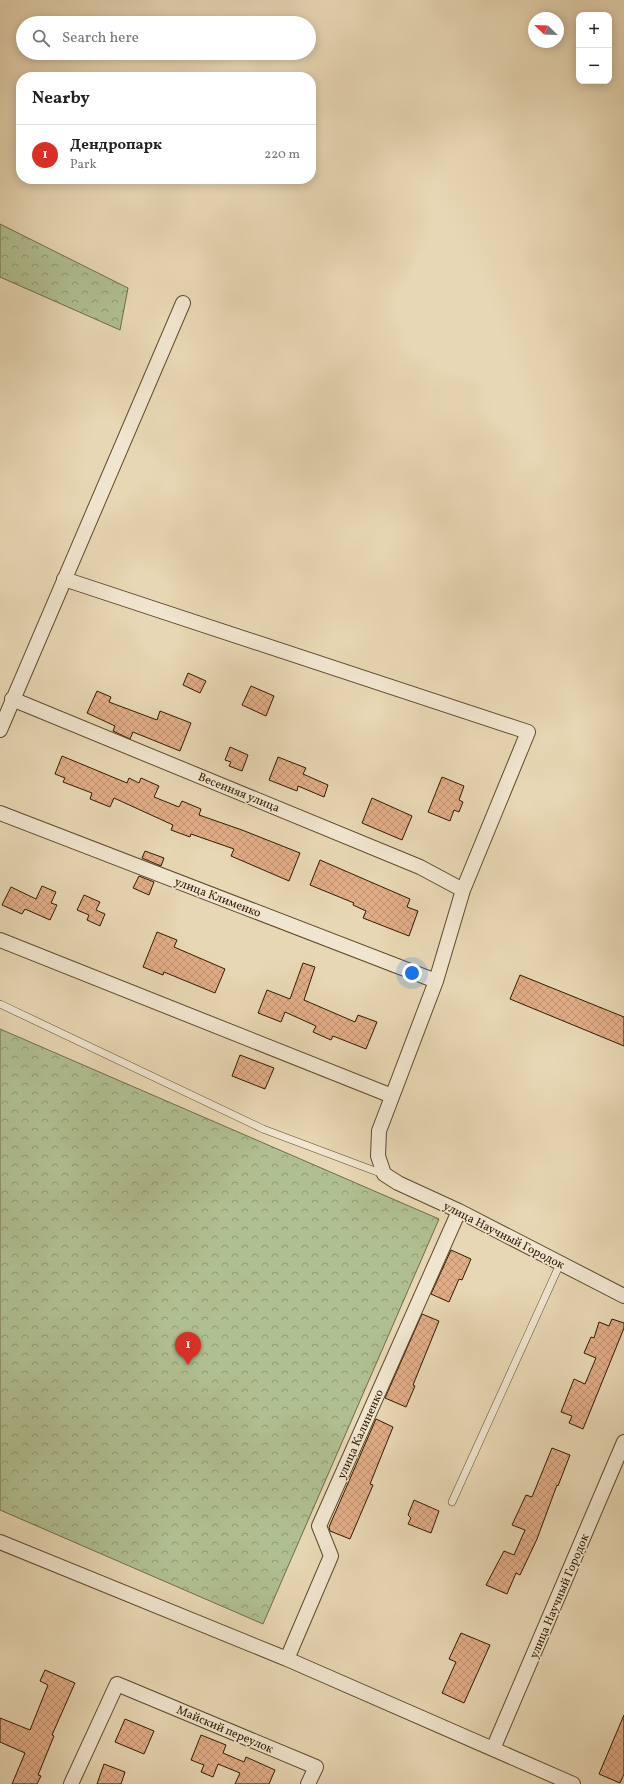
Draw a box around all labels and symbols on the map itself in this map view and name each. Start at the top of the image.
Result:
north arrow [528,12,564,48]
street label: Весенняя улица [195,769,282,817]
street label: улица Клименко [172,874,263,922]
your location [402,963,422,983]
street label: улица Научный Городок [440,1198,567,1274]
pin: 1 [175,1332,201,1365]
street label: улица Калиненко [334,1387,388,1482]
street label: улица Научный Городок [526,1531,594,1661]
street label: Майский переулок [174,1702,276,1758]

